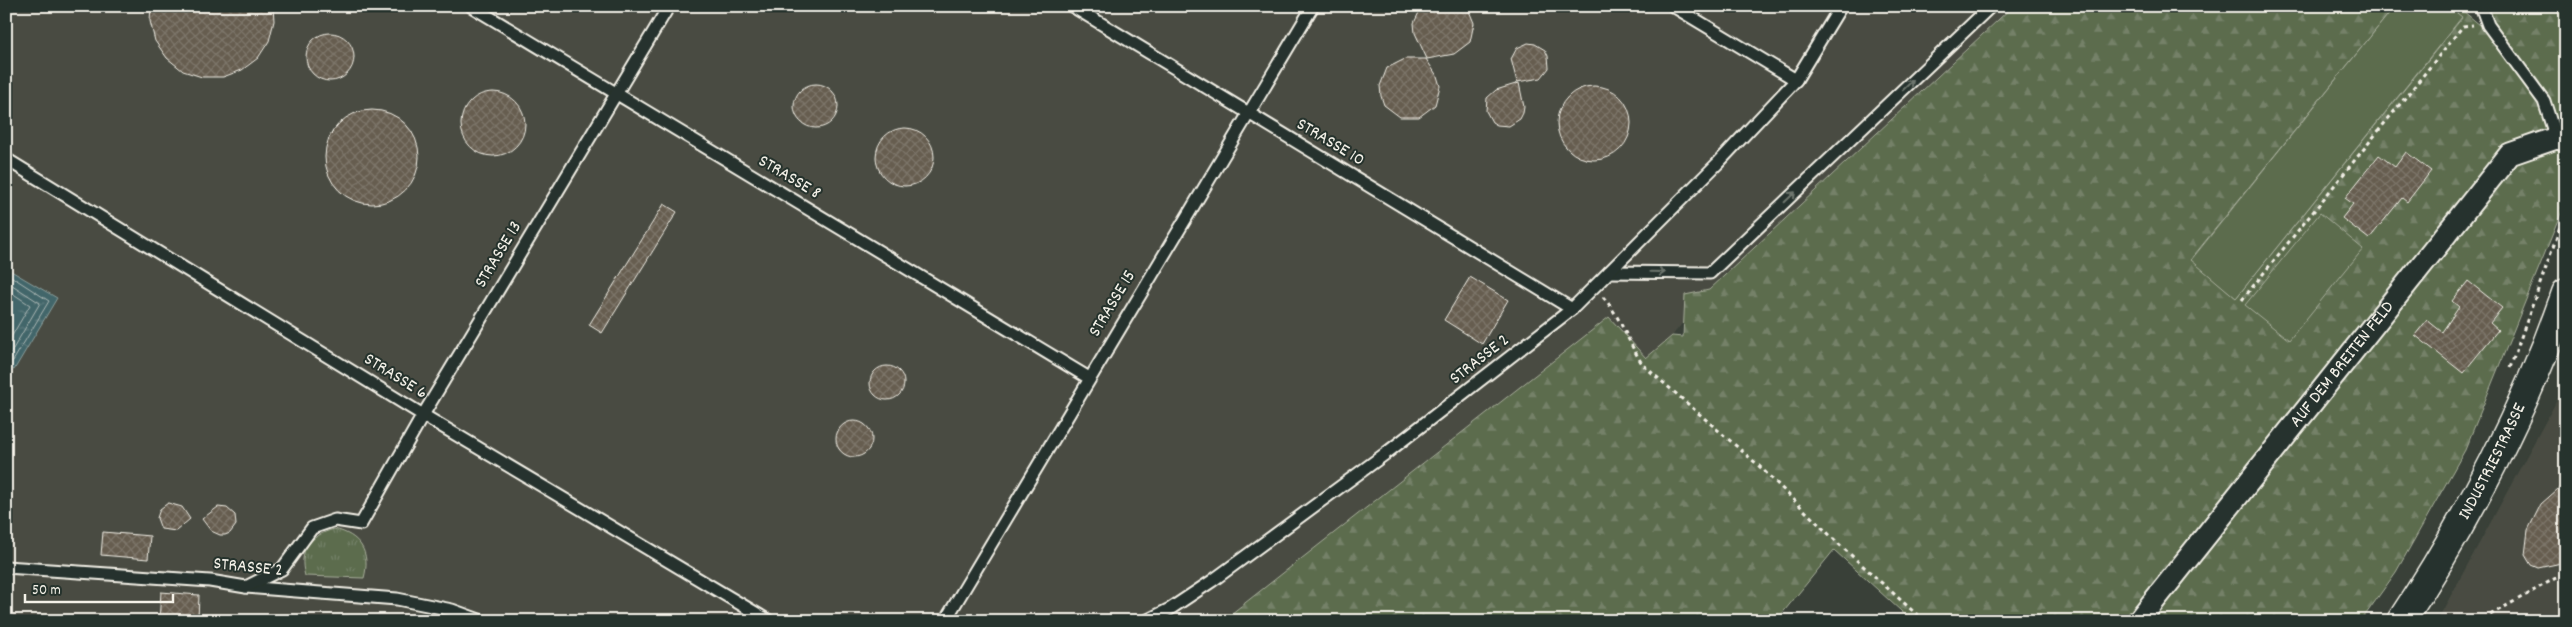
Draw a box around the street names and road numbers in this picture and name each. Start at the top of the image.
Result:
street label: STRASSE 10 [1291,113,1369,173]
street label: STRASSE 8 [753,149,825,207]
street label: STRASSE 13 [469,217,529,293]
street label: STRASSE 15 [1083,266,1143,342]
street label: AUF DEM BREITEN FELD [2284,296,2401,433]
street label: STRASSE 2 [1445,329,1515,391]
street label: STRASSE 6 [358,348,432,406]
street label: INDUSTRIESTRASSE [2453,399,2533,525]
street label: STRASSE 2 [212,552,284,584]

